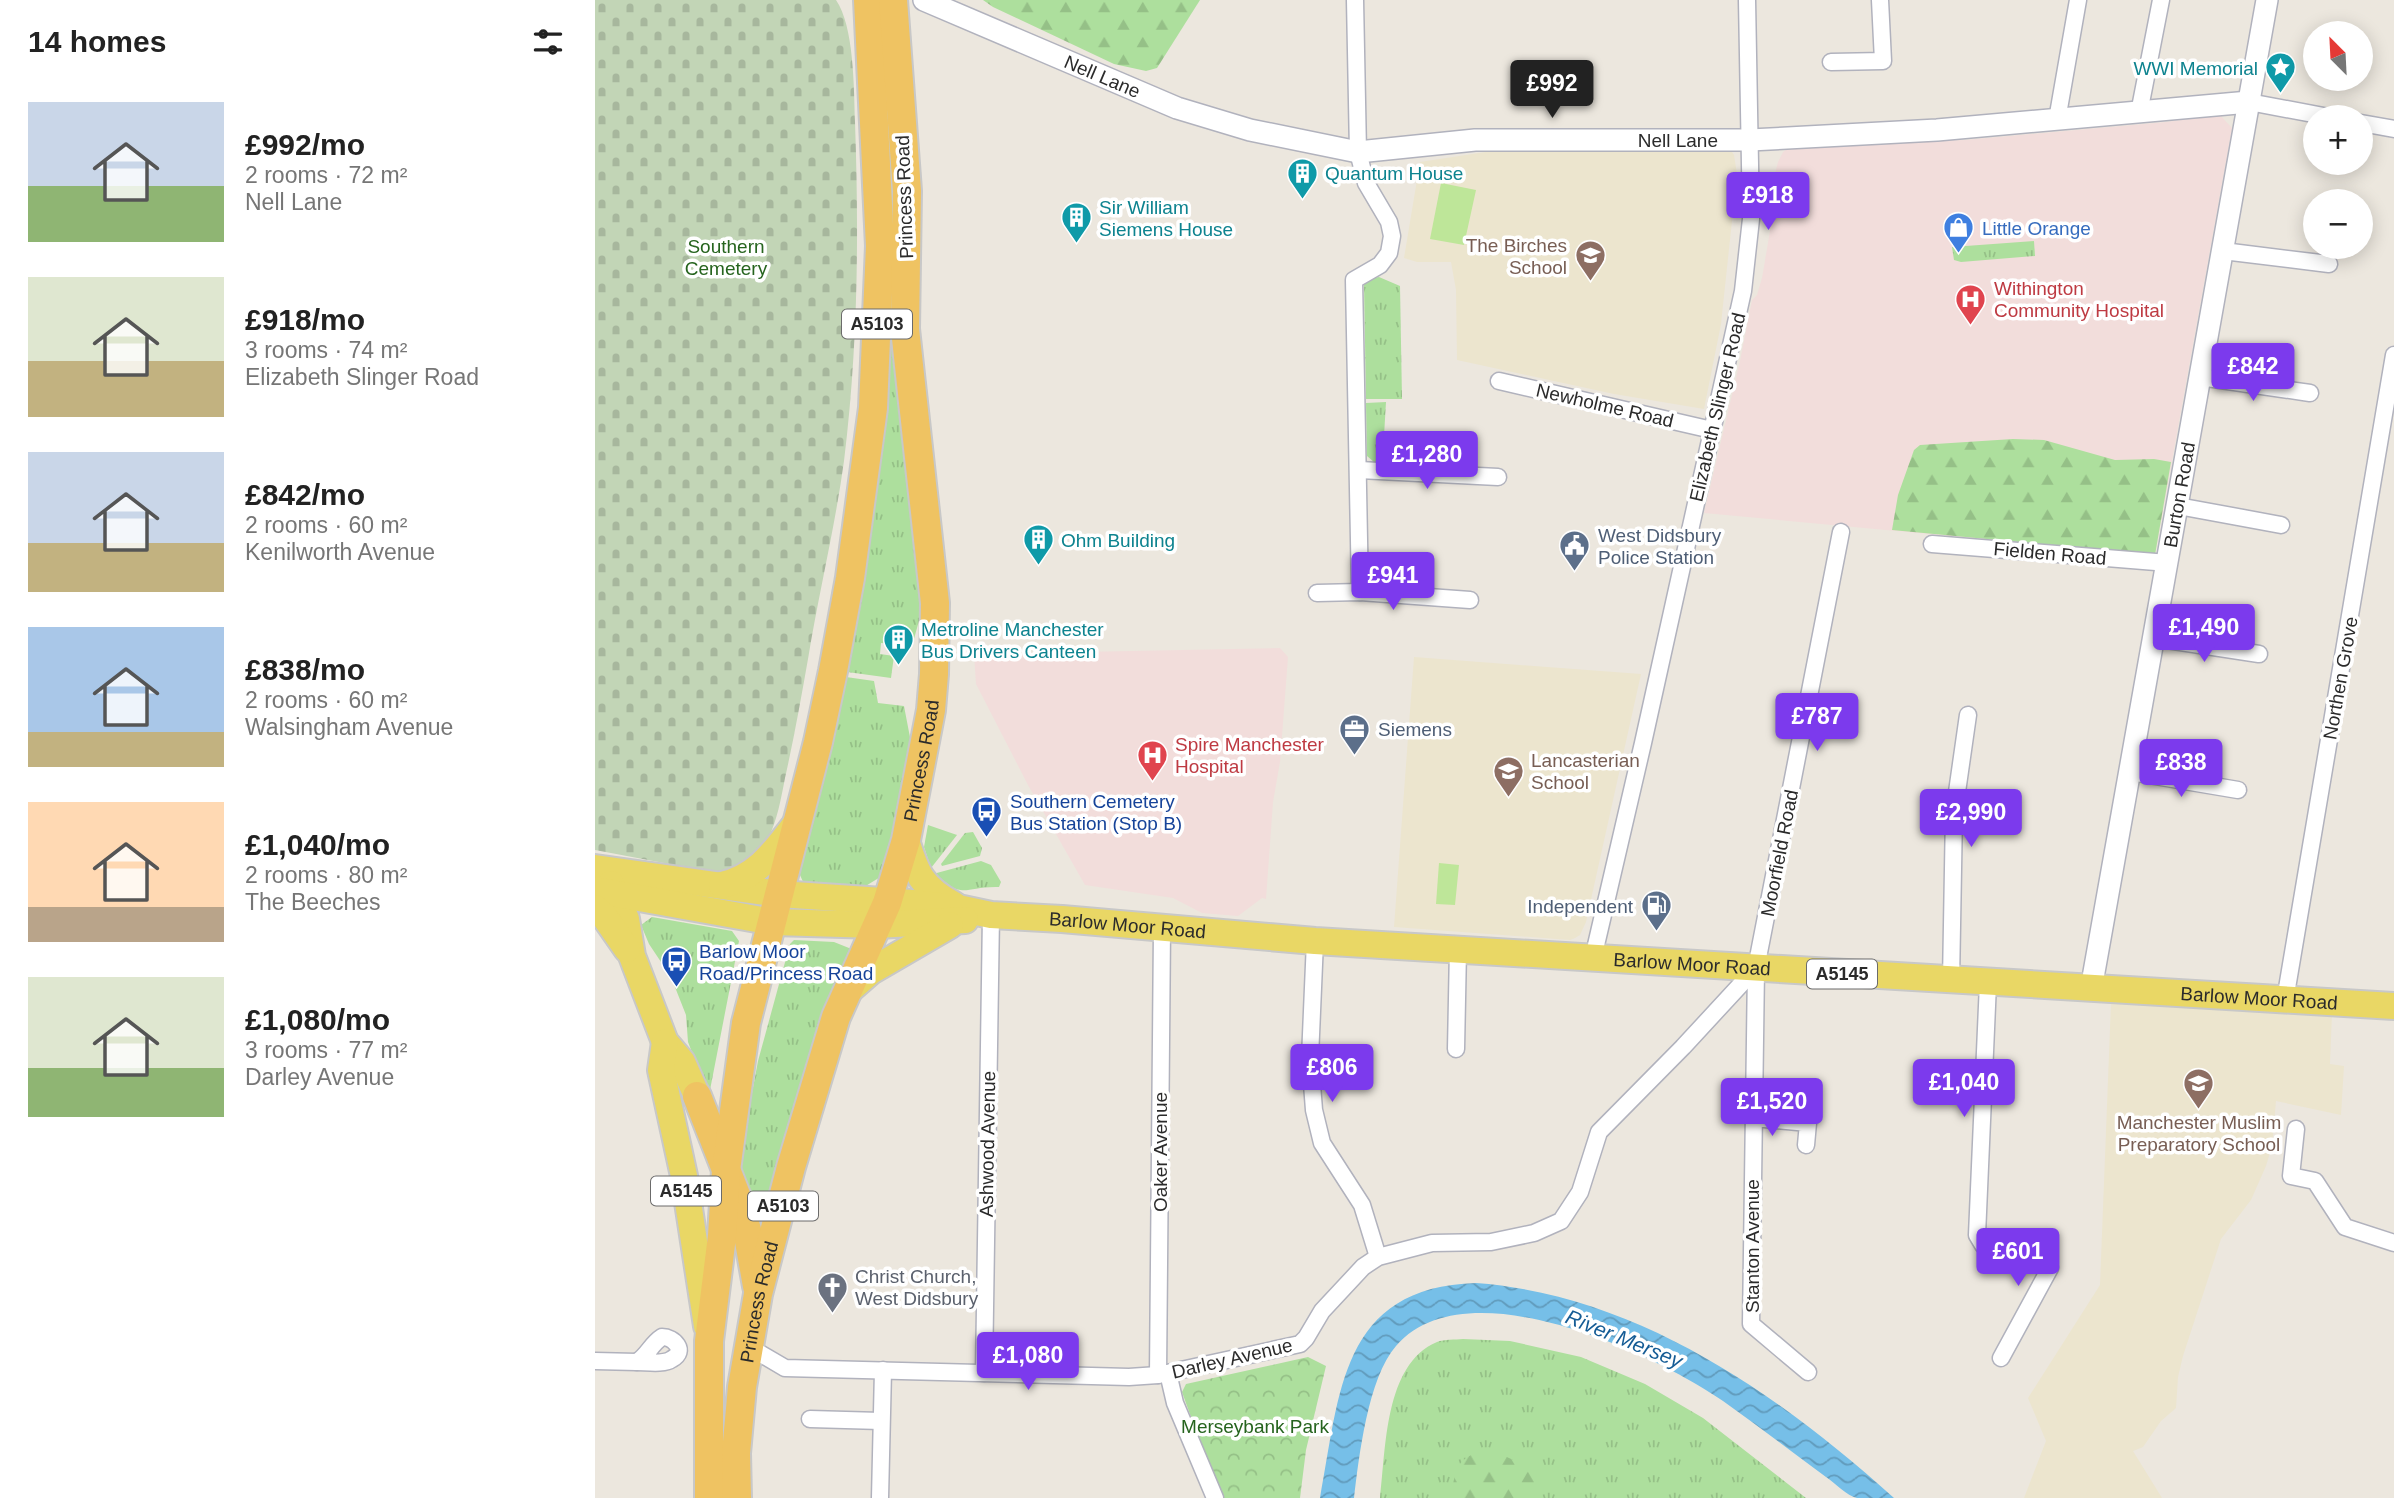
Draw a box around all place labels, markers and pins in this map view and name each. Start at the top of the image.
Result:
place icon: WWI Memorial [2264,51,2298,95]
place label: WWI Memorial [2133,58,2258,79]
pin: £992 [1511,60,1593,120]
building icon: Quantum House [1285,156,1319,200]
place label: Quantum House [1325,163,1463,184]
pin: £918 [1727,173,1809,232]
place label: Sir William Siemens House [1099,197,1233,240]
building icon: Sir William Siemens House [1059,201,1093,245]
shop icon: Little Orange [1942,211,1976,255]
place label: Little Orange [1982,218,2091,239]
place label: The Birches School [1466,235,1567,278]
school or university icon: The Birches School [1573,239,1607,283]
place label: Withington Community Hospital [1994,278,2164,321]
hospital icon: Withington Community Hospital [1954,282,1988,326]
pin: £842 [2212,344,2294,403]
pin: £1,280 [1370,432,1484,491]
building icon: Ohm Building [1021,523,1055,567]
place label: West Didsbury Police Station [1598,525,1722,568]
public building icon: West Didsbury Police Station [1558,529,1592,573]
place label: Ohm Building [1061,530,1175,551]
pin: £941 [1352,552,1434,612]
pin: £1,490 [2147,604,2261,664]
place label: Metroline Manchester Bus Drivers Canteen [921,619,1104,662]
building icon: Metroline Manchester Bus Drivers Canteen [881,623,915,667]
pin: £787 [1776,694,1858,753]
office icon: Siemens [1338,712,1372,756]
place label: Siemens [1378,719,1452,740]
place label: Spire Manchester Hospital [1175,734,1325,777]
hospital icon: Spire Manchester Hospital [1135,738,1169,782]
pin: £838 [2140,740,2222,799]
place label: Lancasterian School [1531,750,1640,793]
school or university icon: Lancasterian School [1491,754,1525,798]
pin: £2,990 [1914,790,2028,849]
place label: Southern Cemetery Bus Station (Stop B) [1010,791,1182,834]
bus stop icon: Southern Cemetery Bus Station (Stop B) [970,795,1004,839]
fuel station icon: Independent [1639,889,1673,933]
place label: Independent [1527,896,1634,917]
place label: Barlow Moor Road/Princess Road [699,941,873,984]
bus stop icon: Barlow Moor Road/Princess Road [659,945,693,989]
pin: £806 [1291,1044,1373,1104]
pin: £1,040 [1907,1060,2021,1119]
school or university icon: Manchester Muslim Preparatory School [2182,1066,2216,1110]
pin: £1,520 [1715,1078,1829,1138]
place label: Manchester Muslim Preparatory School [2117,1112,2281,1155]
pin: £601 [1977,1228,2059,1288]
place label: Christ Church, West Didsbury [855,1266,979,1309]
church icon: Christ Church, West Didsbury [815,1270,849,1314]
pin: £1,080 [971,1332,1085,1392]

